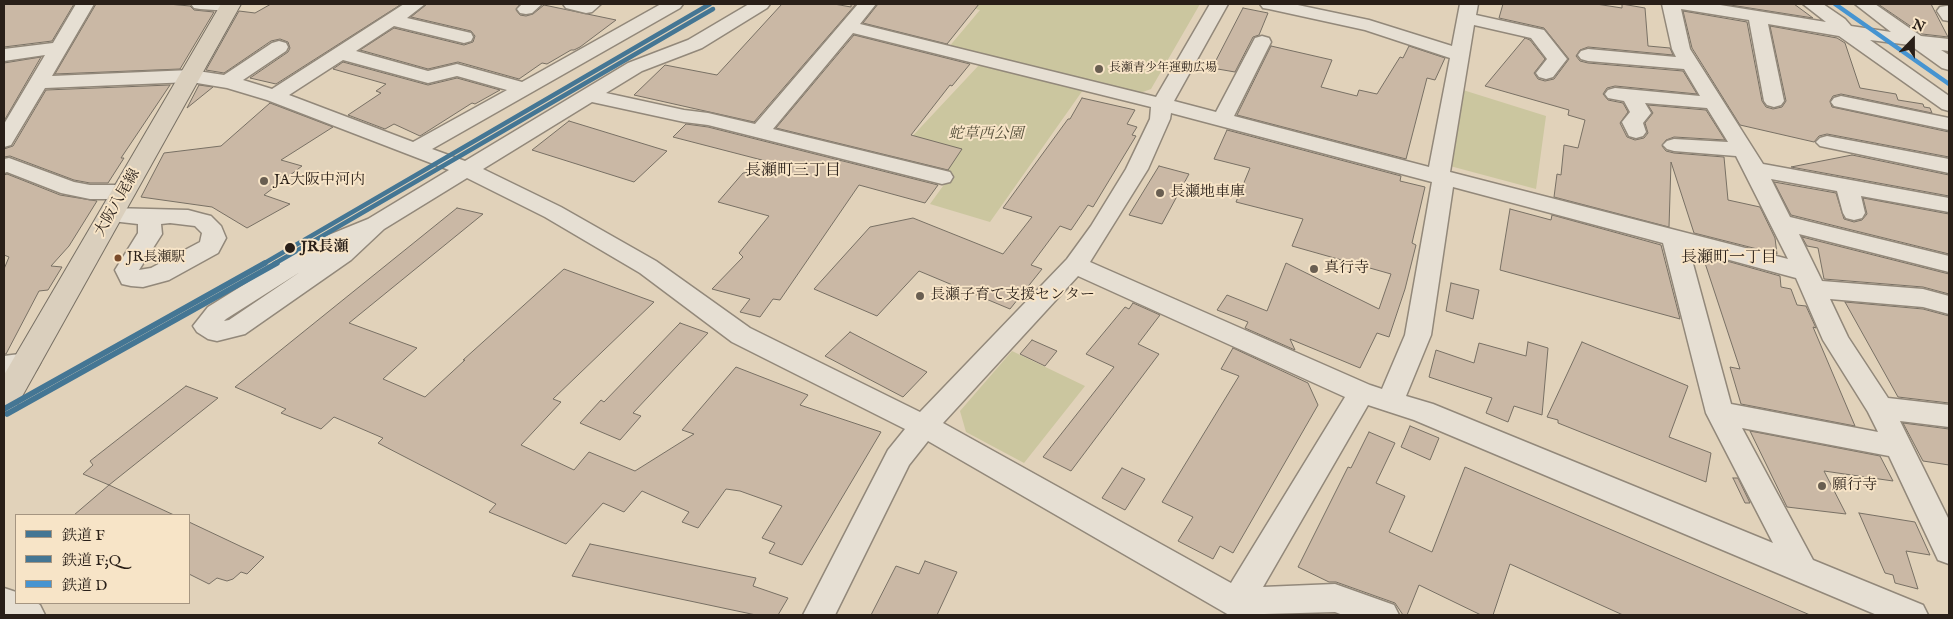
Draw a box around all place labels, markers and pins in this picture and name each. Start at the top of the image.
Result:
place label: 長瀬青少年運動広場 [1109,62,1217,76]
marker: 長瀬青少年運動広場 [1093,63,1105,75]
place label: JA大阪中河内 [274,172,365,190]
marker: JA大阪中河内 [258,175,270,187]
place label: 長瀬地車庫 [1170,184,1245,202]
marker: 長瀬地車庫 [1154,187,1166,199]
place label: JR長瀬 [301,239,348,257]
marker: JR長瀬 [283,241,297,255]
place label: JR長瀬駅 [127,250,185,266]
marker: JR長瀬駅 [113,253,123,263]
place label: 真行寺 [1324,260,1369,278]
marker: 真行寺 [1308,263,1320,275]
place label: 長瀬子育て支援センター [930,287,1095,305]
marker: 長瀬子育て支援センター [914,290,926,302]
place label: 願行寺 [1832,477,1877,495]
marker: 願行寺 [1816,480,1828,492]

